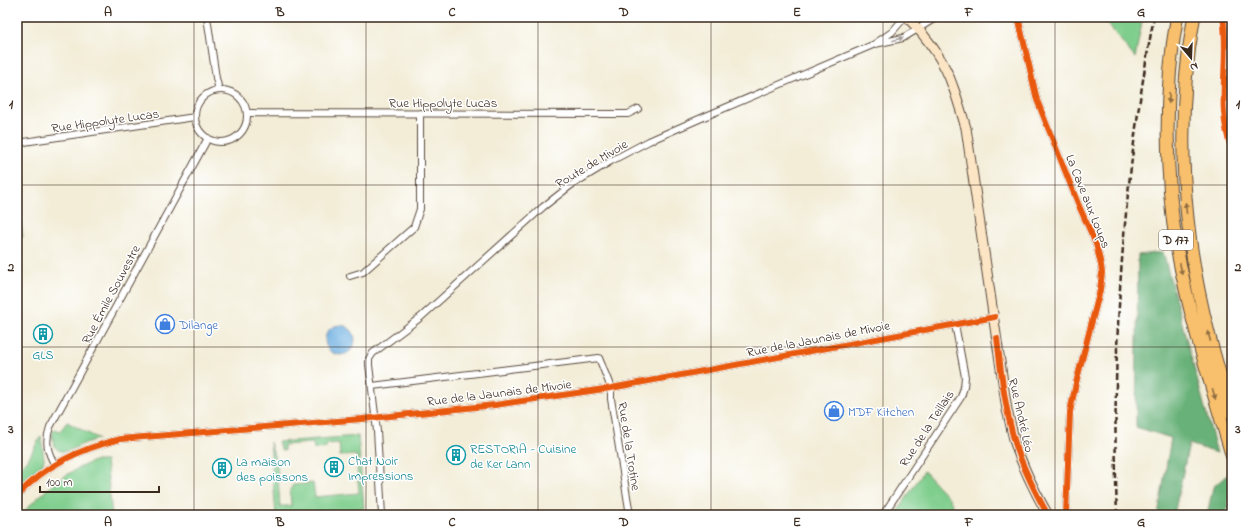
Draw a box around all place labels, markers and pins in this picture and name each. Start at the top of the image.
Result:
shop icon: Dilange [154,313,176,335]
place label: Dilange [178,316,218,336]
building icon: GLS [32,323,54,345]
place label: GLS [32,346,54,365]
shop icon: MDF Kitchen [823,400,845,422]
place label: MDF Kitchen [848,403,914,422]
place label: RESTORIA - Cuisine de Ker Lann [470,440,576,474]
building icon: RESTORIA - Cuisine de Ker Lann [445,444,467,466]
place label: Chat Noir Impressions [348,452,414,486]
place label: La maison des poissons [236,453,309,487]
building icon: Chat Noir Impressions [323,456,345,478]
building icon: La maison des poissons [211,457,233,479]

